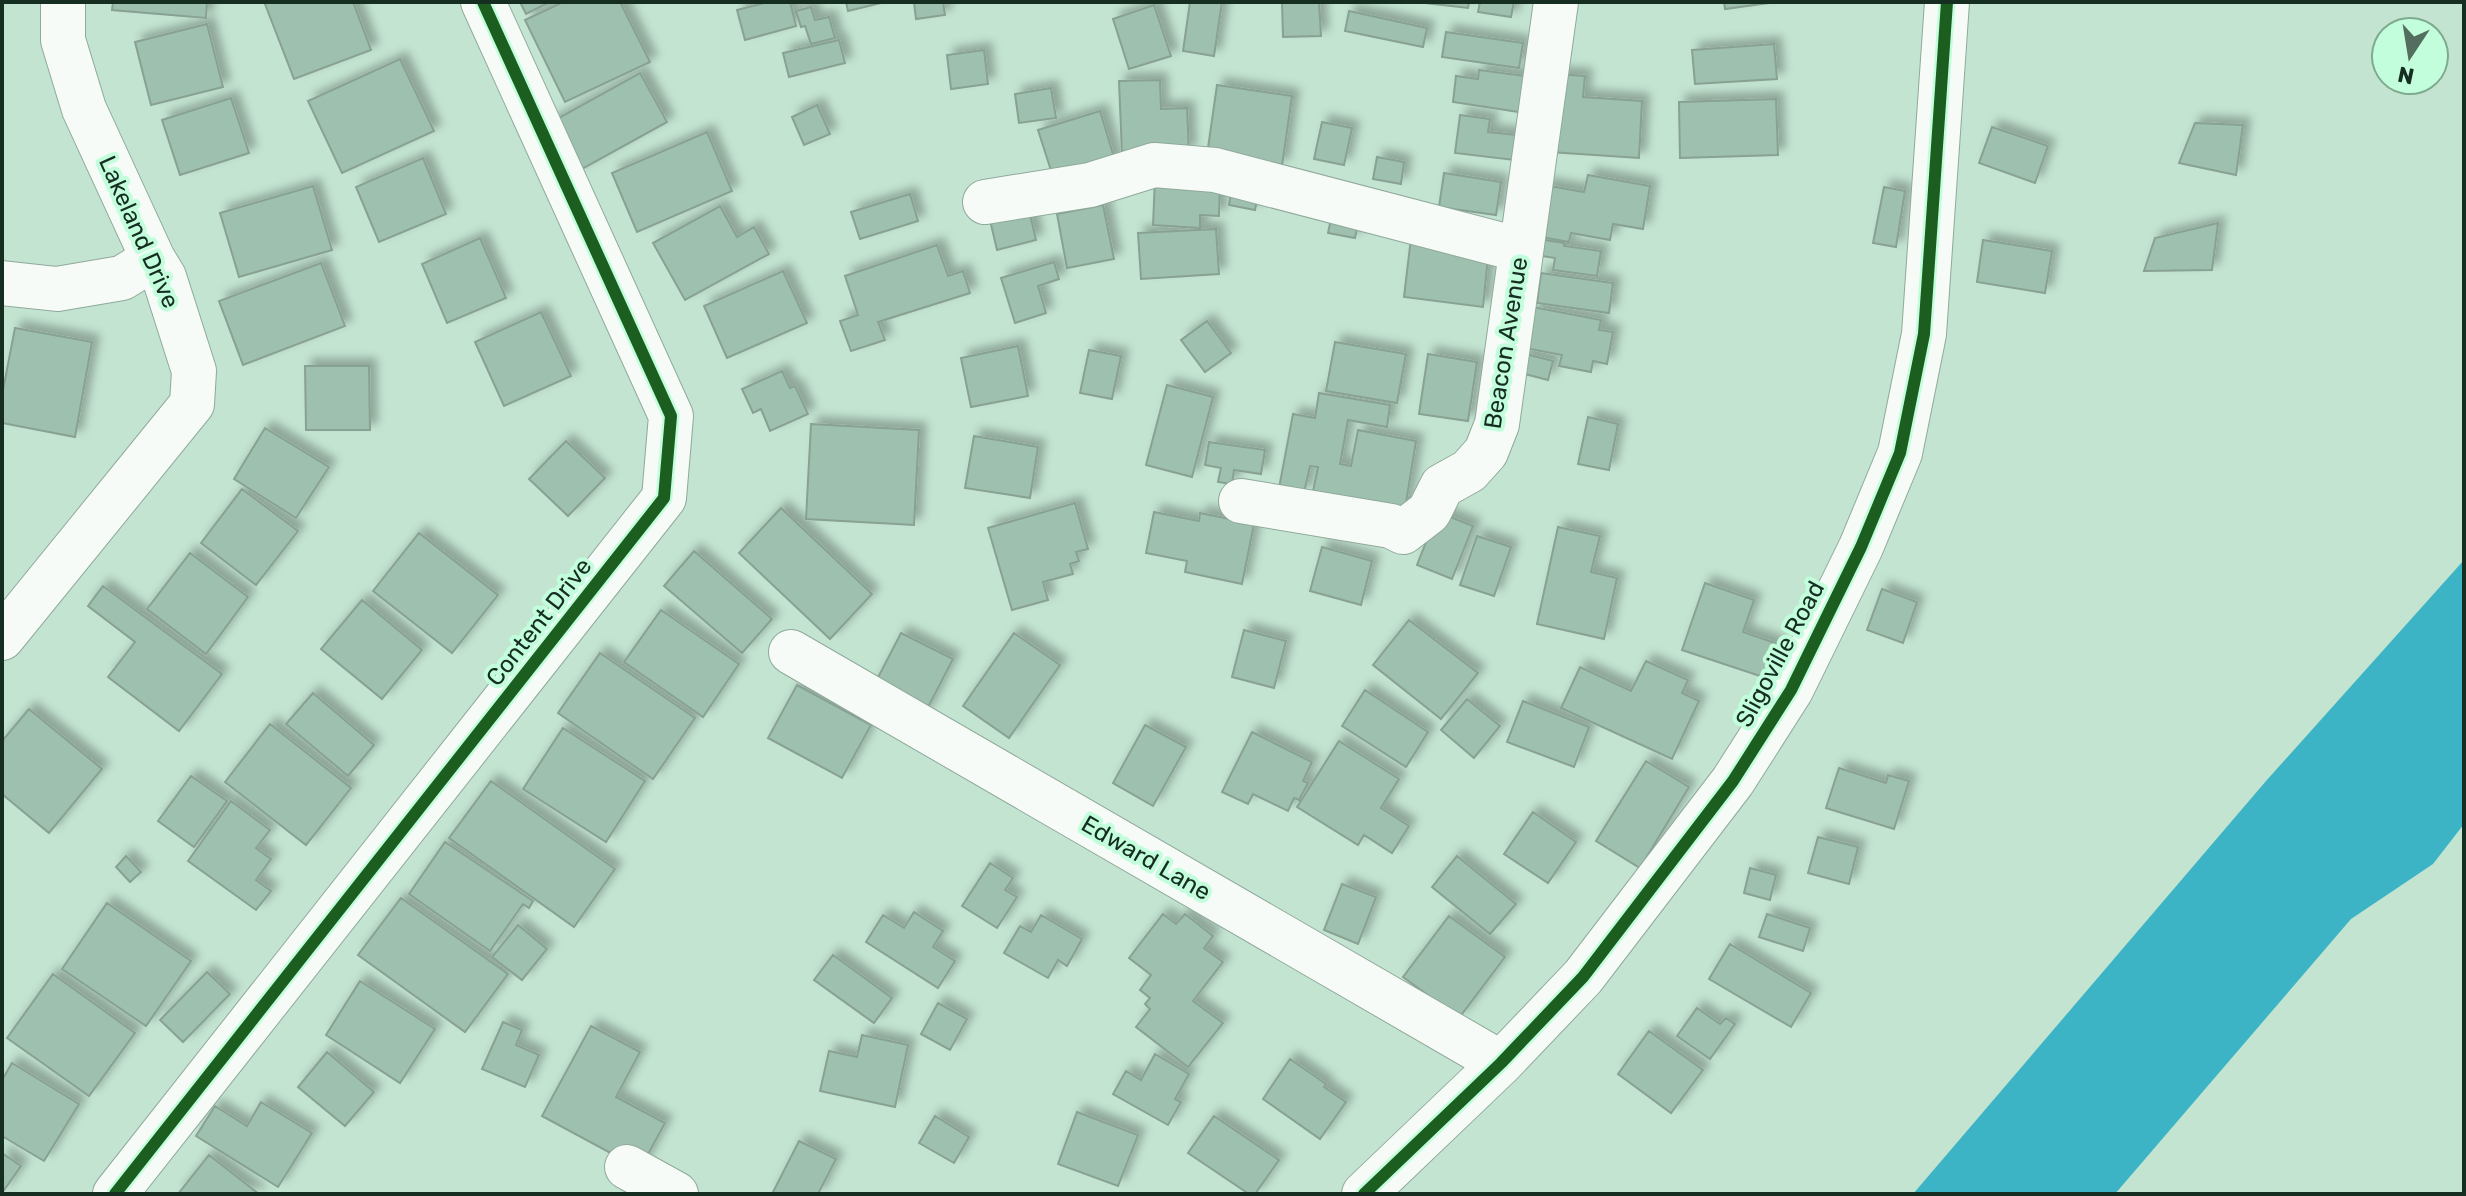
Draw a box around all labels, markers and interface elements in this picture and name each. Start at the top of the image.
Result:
north arrow [2370,16,2450,96]
text: N [2395,60,2416,90]
street label: Lakeland Drive [93,152,185,312]
street label: Beacon Avenue [1479,255,1533,431]
street label: Content Drive [480,553,598,691]
street label: Sligoville Road [1730,576,1830,732]
street label: Edward Lane [1076,810,1216,906]

